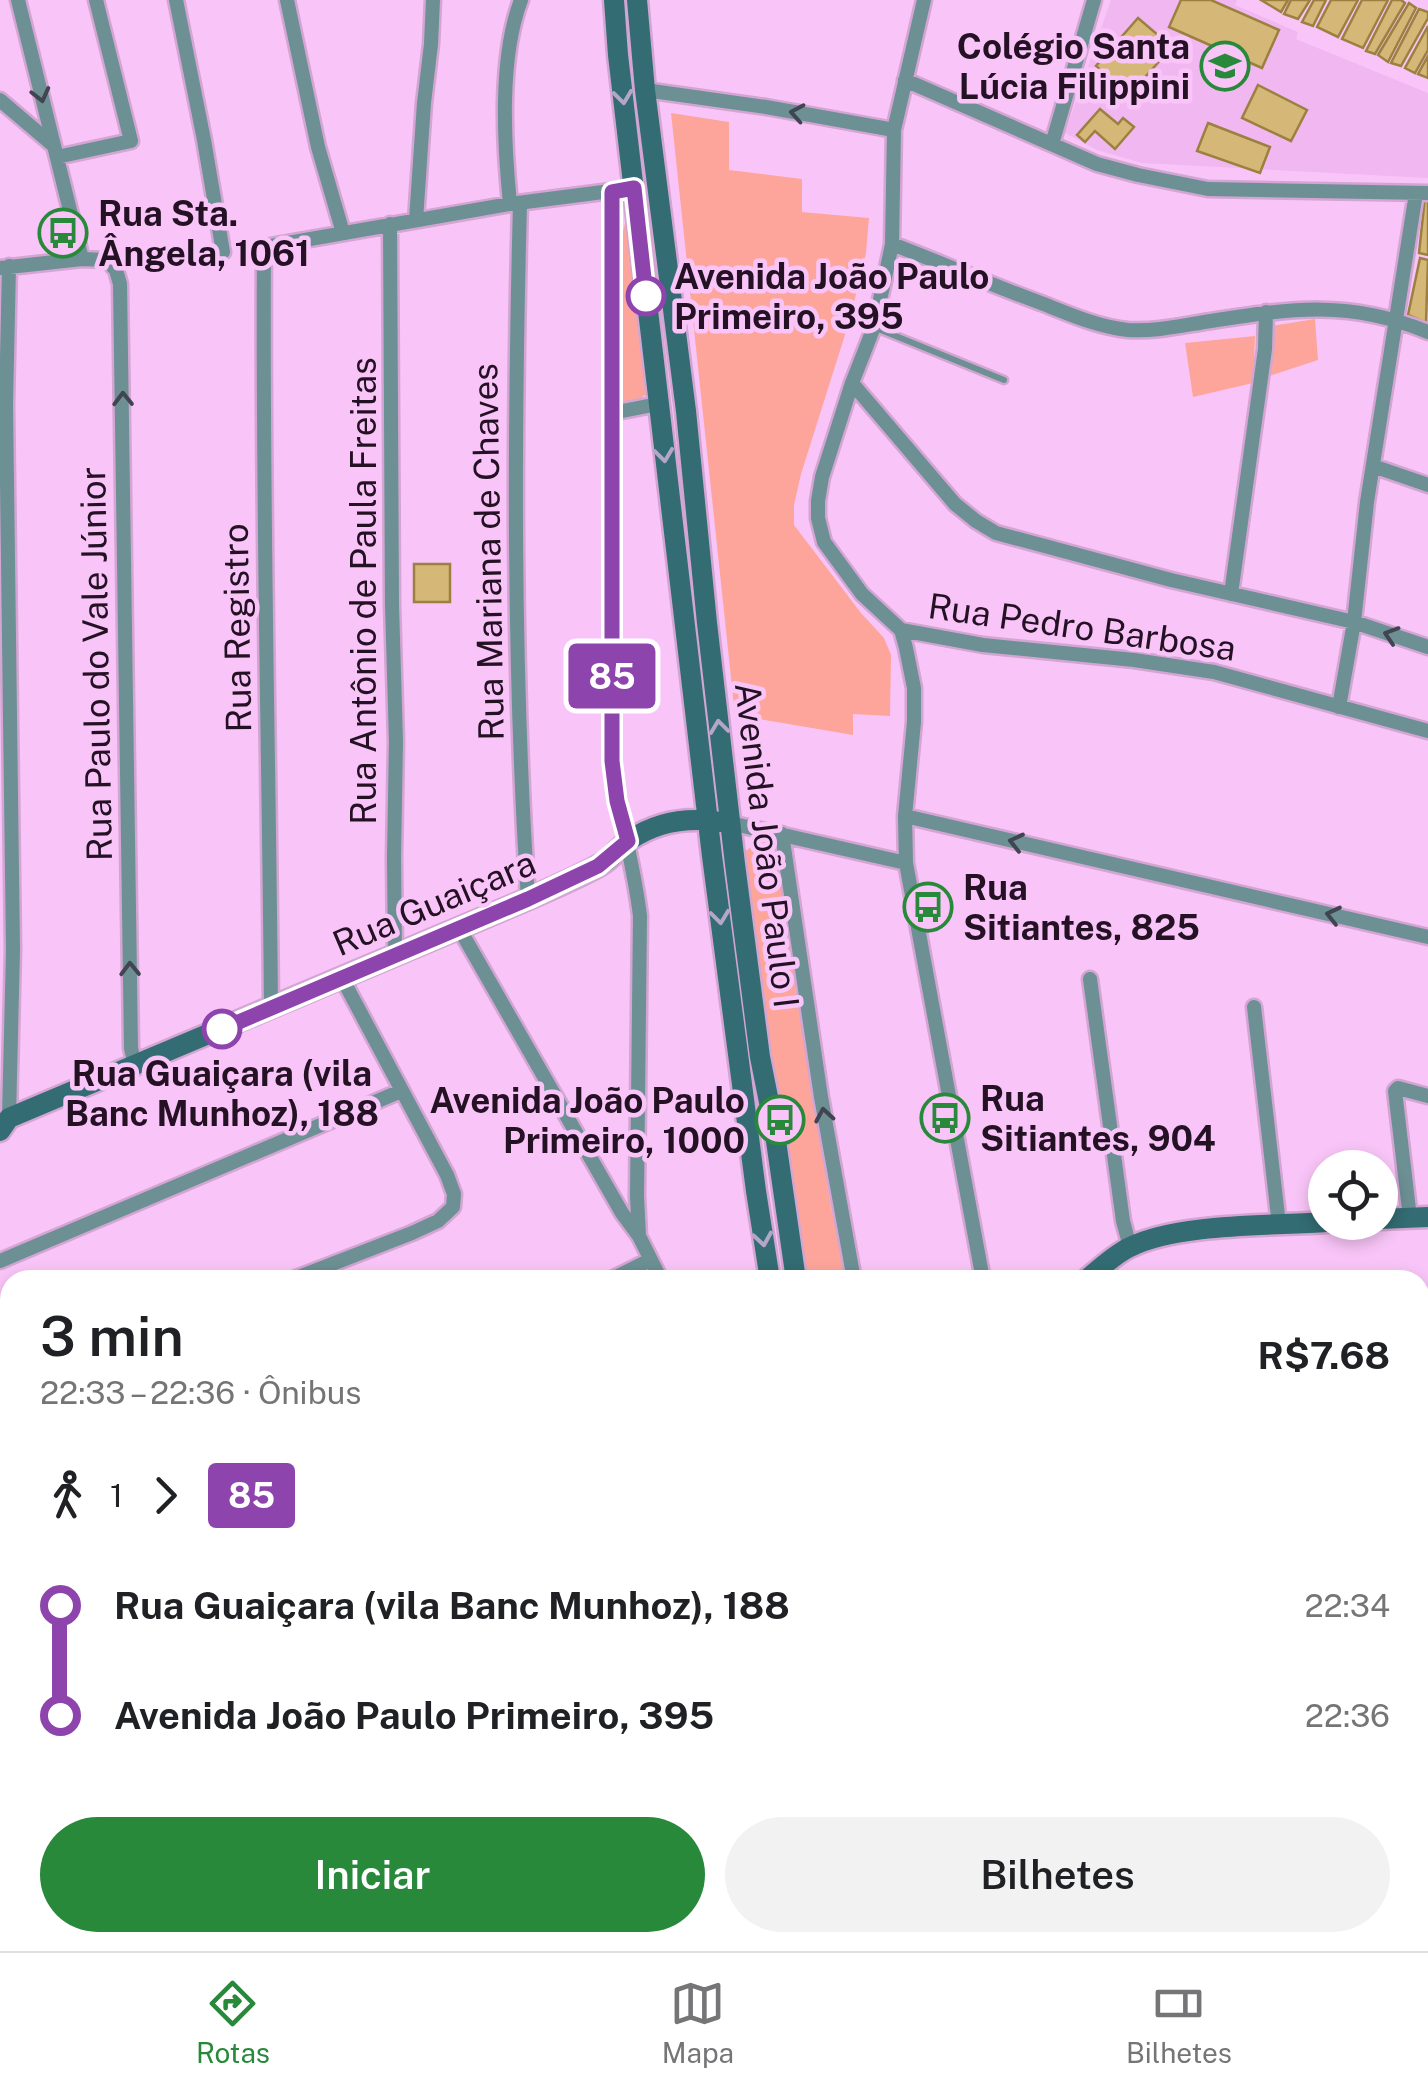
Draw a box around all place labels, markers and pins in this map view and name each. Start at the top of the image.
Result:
place label: Colégio Santa Lúcia Filippini [957,26,1190,107]
school or university icon: Colégio Santa Lúcia Filippini [1199,40,1251,92]
place label: Rua Sta. Ângela, 1061 [98,193,310,274]
bus stop icon: Rua Sta. Ângela, 1061 [37,207,89,259]
place label: Avenida João Paulo Primeiro, 395 [674,256,990,337]
marker: Avenida João Paulo Primeiro, 395 [627,277,665,315]
place label: Rua Sitiantes, 825 [963,867,1200,948]
bus stop icon: Rua Sitiantes, 825 [902,881,954,933]
marker: Rua Guaiçara (vila Banc Munhoz), 188 [203,1010,241,1048]
place label: Rua Guaiçara (vila Banc Munhoz), 188 [65,1053,379,1134]
place label: Rua Sitiantes, 904 [980,1078,1216,1159]
place label: Avenida João Paulo Primeiro, 1000 [430,1080,745,1161]
bus stop icon: Rua Sitiantes, 904 [919,1092,971,1144]
bus stop icon: Avenida João Paulo Primeiro, 1000 [754,1094,806,1146]

